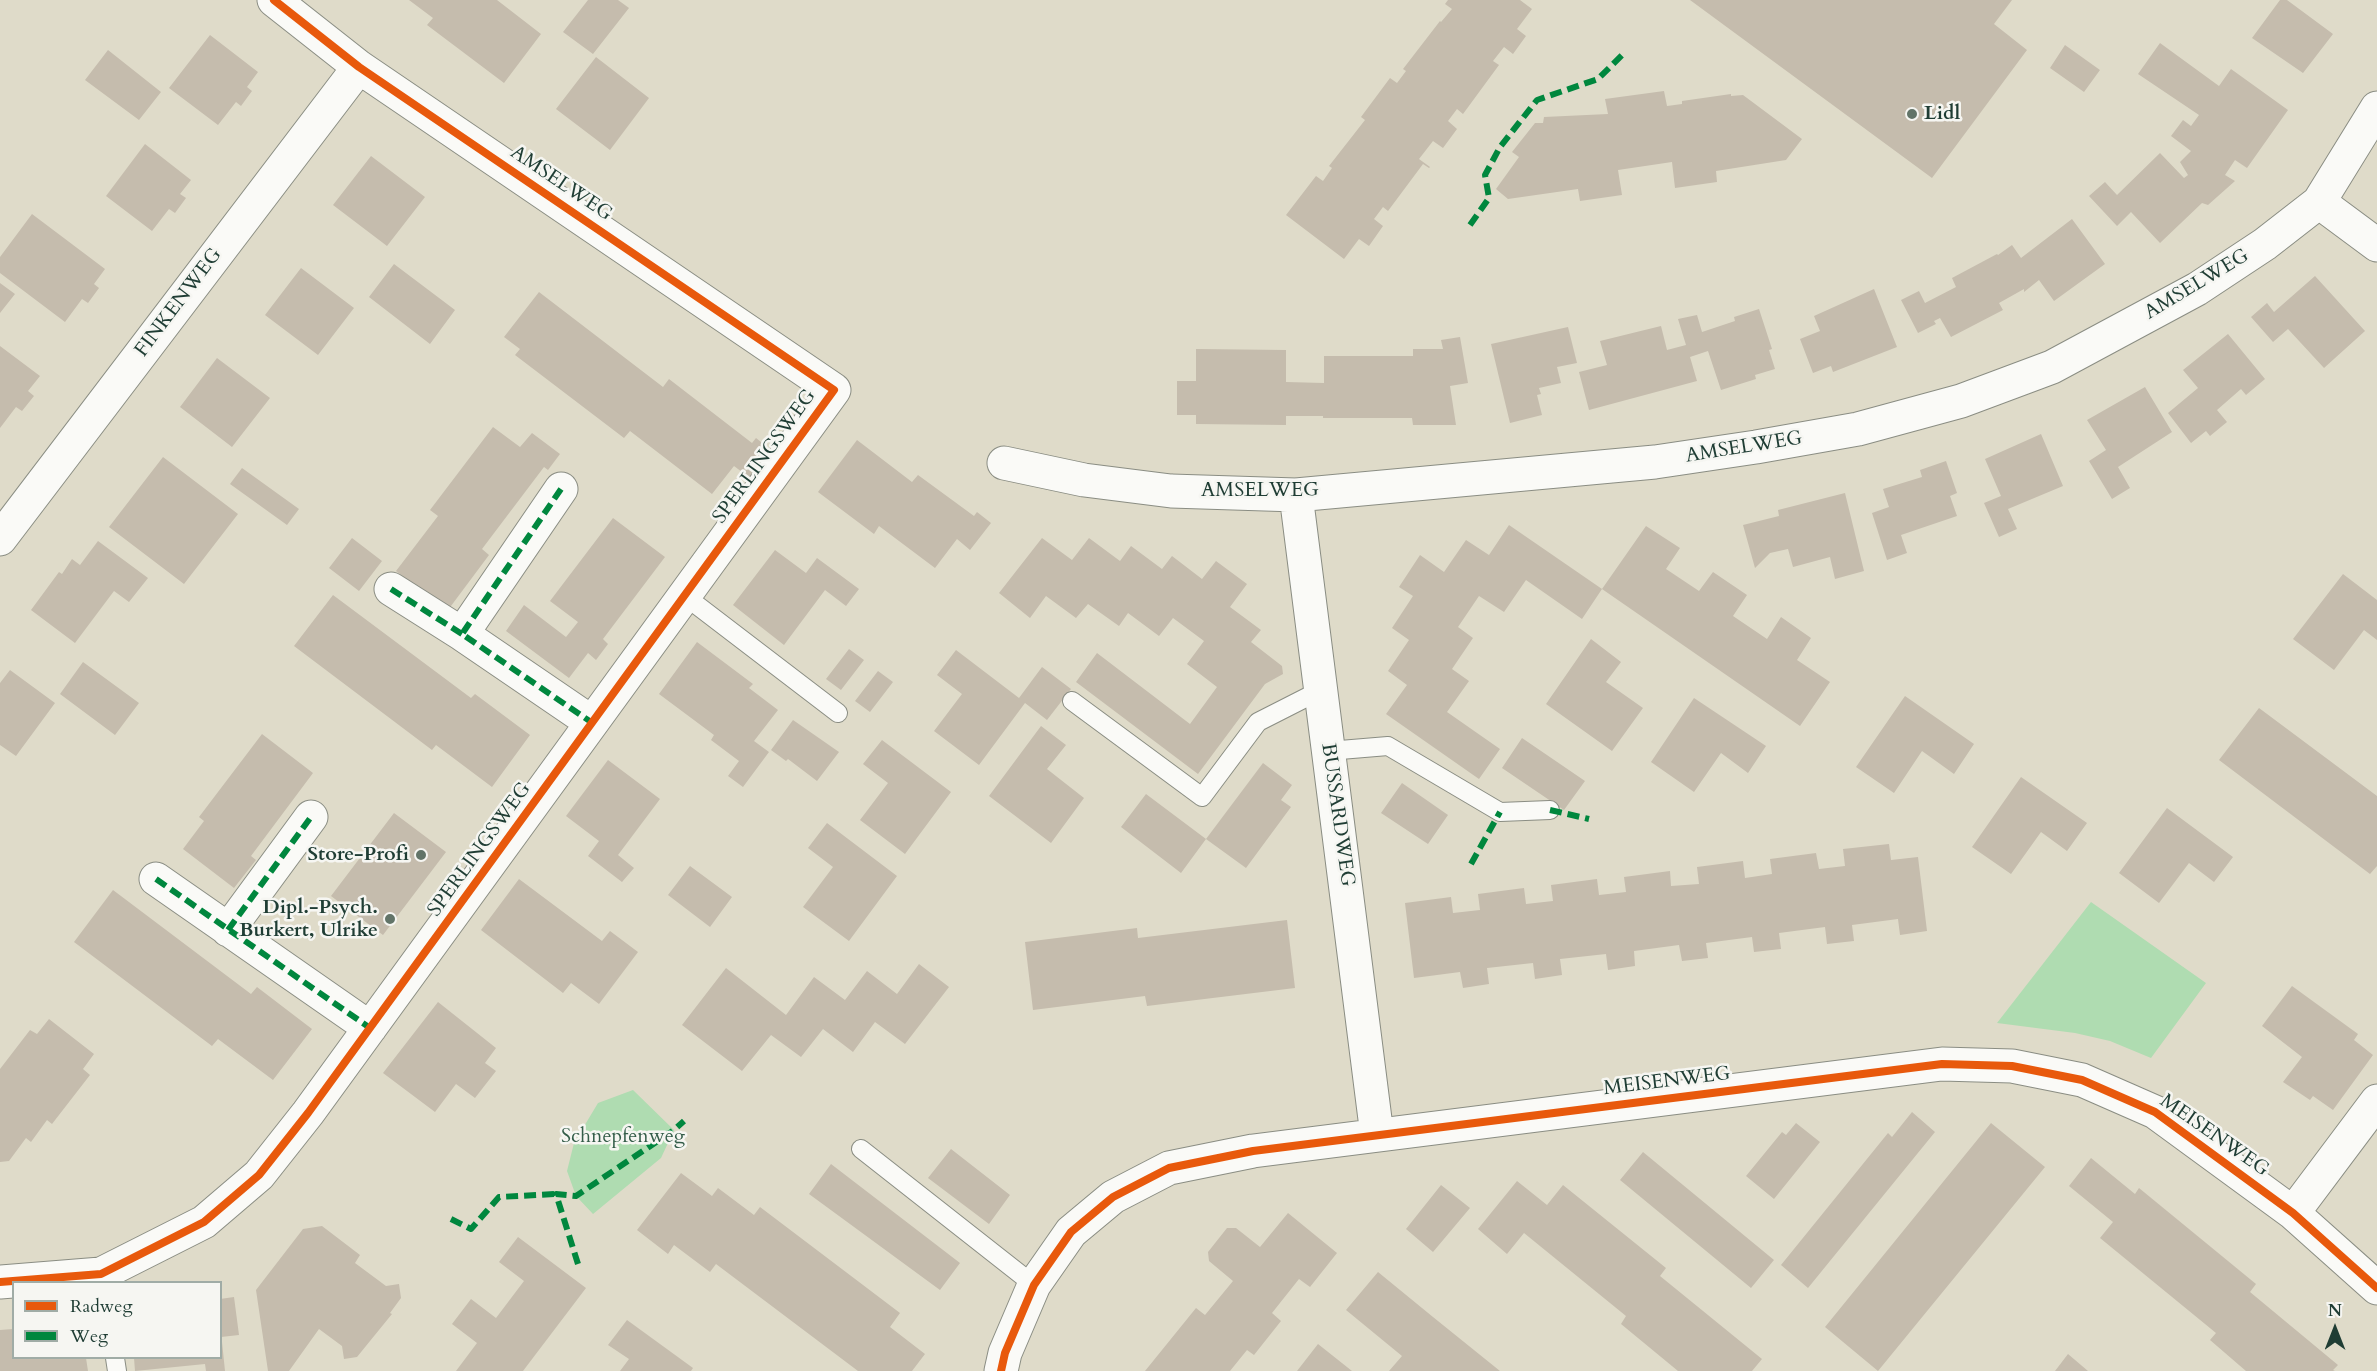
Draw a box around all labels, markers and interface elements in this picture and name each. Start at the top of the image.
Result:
place label: Lidl [1924,102,1960,126]
marker: Lidl [1905,107,1919,121]
street label: AMSELWEG [505,141,617,227]
street label: FINKENWEG [130,244,228,362]
street label: AMSELWEG [2140,244,2254,326]
street label: SPERLINGSWEG [708,385,822,529]
street label: AMSELWEG [1684,427,1804,469]
street label: AMSELWEG [1201,479,1319,503]
street label: BUSSARDWEG [1315,742,1359,888]
street label: SPERLINGSWEG [423,778,537,922]
place label: Store-Profi [307,843,409,867]
marker: Store-Profi [414,848,428,862]
place label: Dipl.-Psych. Burkert, Ulrike [239,896,378,943]
marker: Dipl.-Psych. Burkert, Ulrike [383,912,397,926]
street label: MEISENWEG [1602,1062,1732,1102]
street label: MEISENWEG [2155,1090,2273,1182]
park label: Schnepfenweg [561,1125,685,1149]
legend [12,1281,222,1359]
text: Radweg [70,1294,133,1319]
north arrow [2305,1299,2365,1359]
text: N [2328,1300,2342,1322]
text: Weg [70,1324,108,1349]

